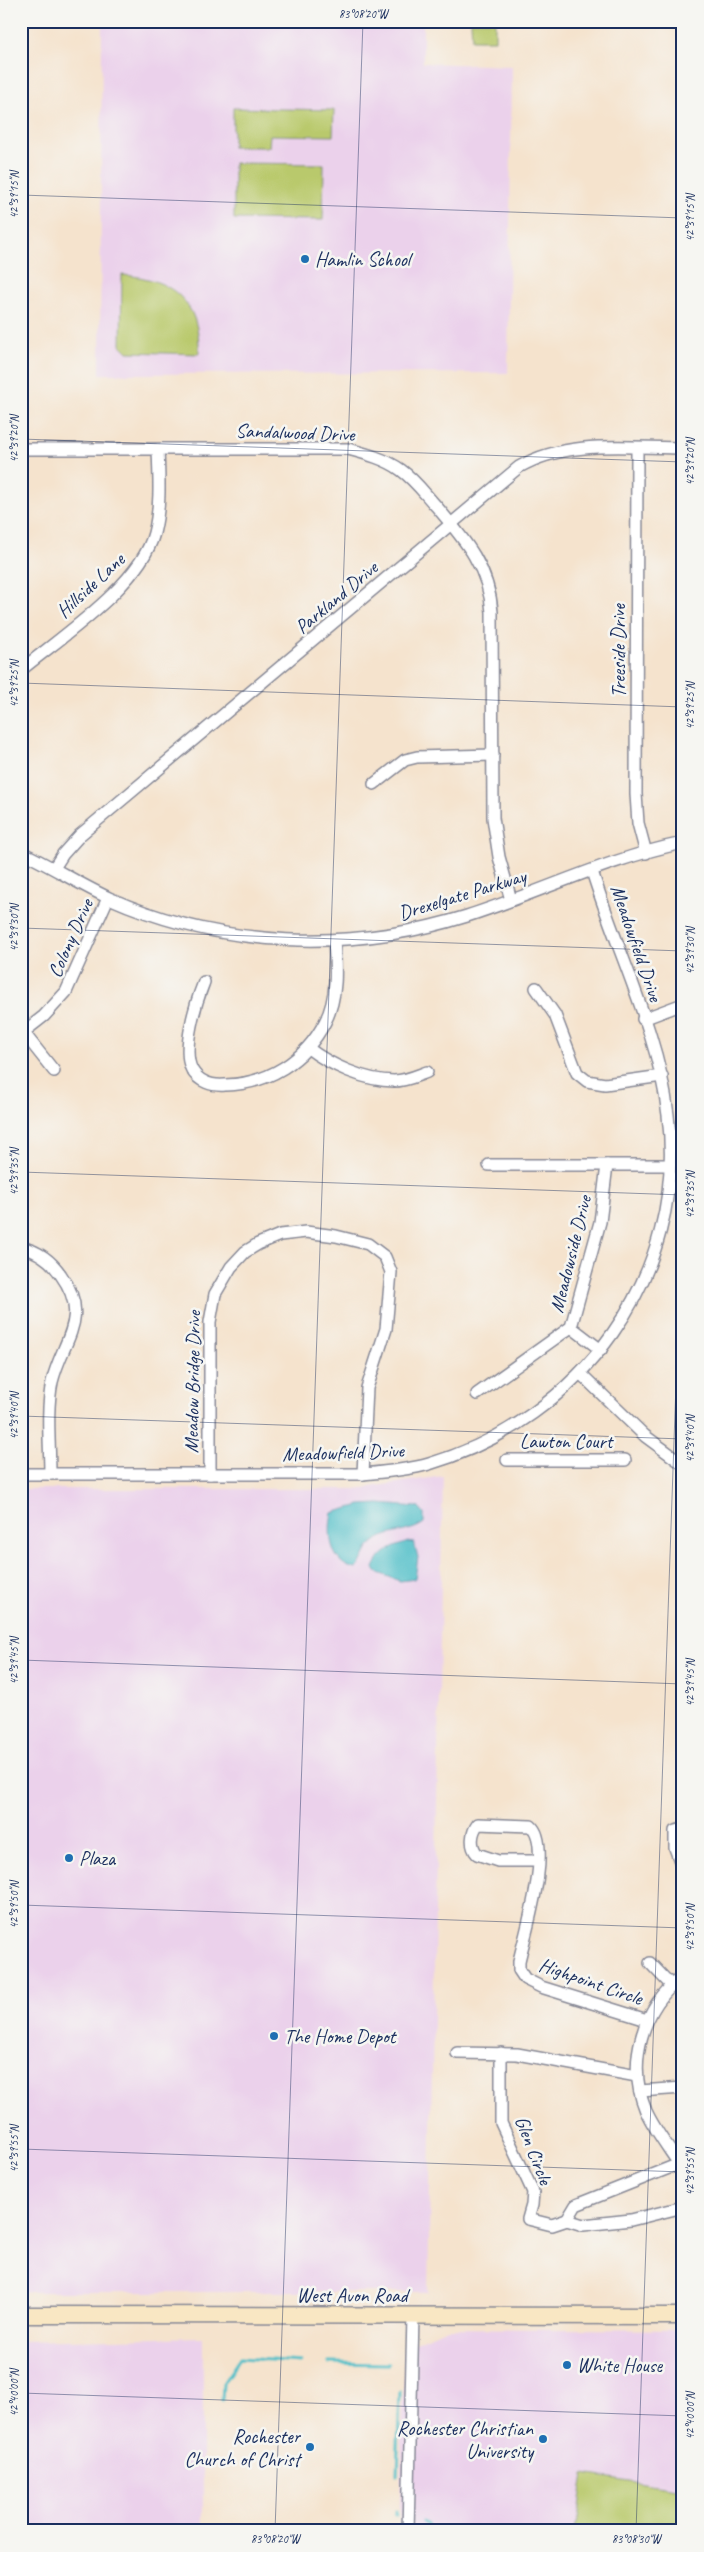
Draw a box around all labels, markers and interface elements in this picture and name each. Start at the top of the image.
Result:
text: 83°08'20"W [339,6,390,22]
text: 42°39'15"N [6,170,22,219]
text: 42°39'15"N [682,193,698,242]
place label: Hamlin School [315,247,414,272]
marker: Hamlin School [299,253,311,265]
text: 42°39'20"N [6,414,22,463]
street label: Sandalwood Drive [235,418,357,447]
text: 42°39'20"N [682,437,698,486]
street label: Hillside Lane [51,546,131,623]
street label: Parkland Drive [290,555,384,639]
street label: Treeside Drive [606,603,631,698]
text: 42°39'25"N [6,659,22,708]
text: 42°39'25"N [682,681,698,730]
street label: Drexelgate Parkway [396,863,531,926]
street label: Meadowfield Drive [605,882,669,1006]
street label: Colony Drive [42,894,99,981]
text: 42°39'30"N [6,903,22,952]
text: 42°39'30"N [682,926,698,975]
text: 42°39'35"N [6,1147,22,1196]
text: 42°39'35"N [682,1170,698,1219]
street label: Meadowside Drive [544,1192,597,1315]
street label: Meadow Bridge Drive [179,1309,206,1453]
text: 42°39'40"N [6,1391,22,1440]
text: 42°39'40"N [682,1414,698,1463]
street label: Lawton Court [520,1429,615,1454]
street label: Meadowfield Drive [282,1438,406,1467]
text: 42°39'45"N [6,1636,22,1685]
text: 42°39'45"N [682,1658,698,1707]
place label: Plaza [79,1846,117,1871]
marker: Plaza [63,1852,75,1864]
text: 42°39'50"N [6,1880,22,1929]
text: 42°39'50"N [682,1903,698,1952]
street label: Highpoint Circle [536,1952,647,2011]
place label: The Home Depot [284,2024,398,2049]
marker: The Home Depot [268,2030,280,2042]
street label: Glen Circle [509,2112,558,2189]
text: 42°39'55"N [6,2124,22,2173]
text: 42°39'55"N [682,2147,698,2196]
street label: West Avon Road [296,2283,411,2308]
place label: White House [577,2353,664,2378]
marker: White House [561,2359,573,2371]
text: 42°40'00"N [6,2368,22,2417]
text: 42°40'00"N [682,2391,698,2440]
place label: Rochester Christian University [397,2416,535,2464]
place label: Rochester Church of Christ [184,2424,303,2472]
marker: Rochester Christian University [537,2433,549,2445]
marker: Rochester Church of Christ [304,2441,316,2453]
text: 83°08'20"W [251,2531,302,2547]
text: 83°08'30"W [612,2531,663,2547]

